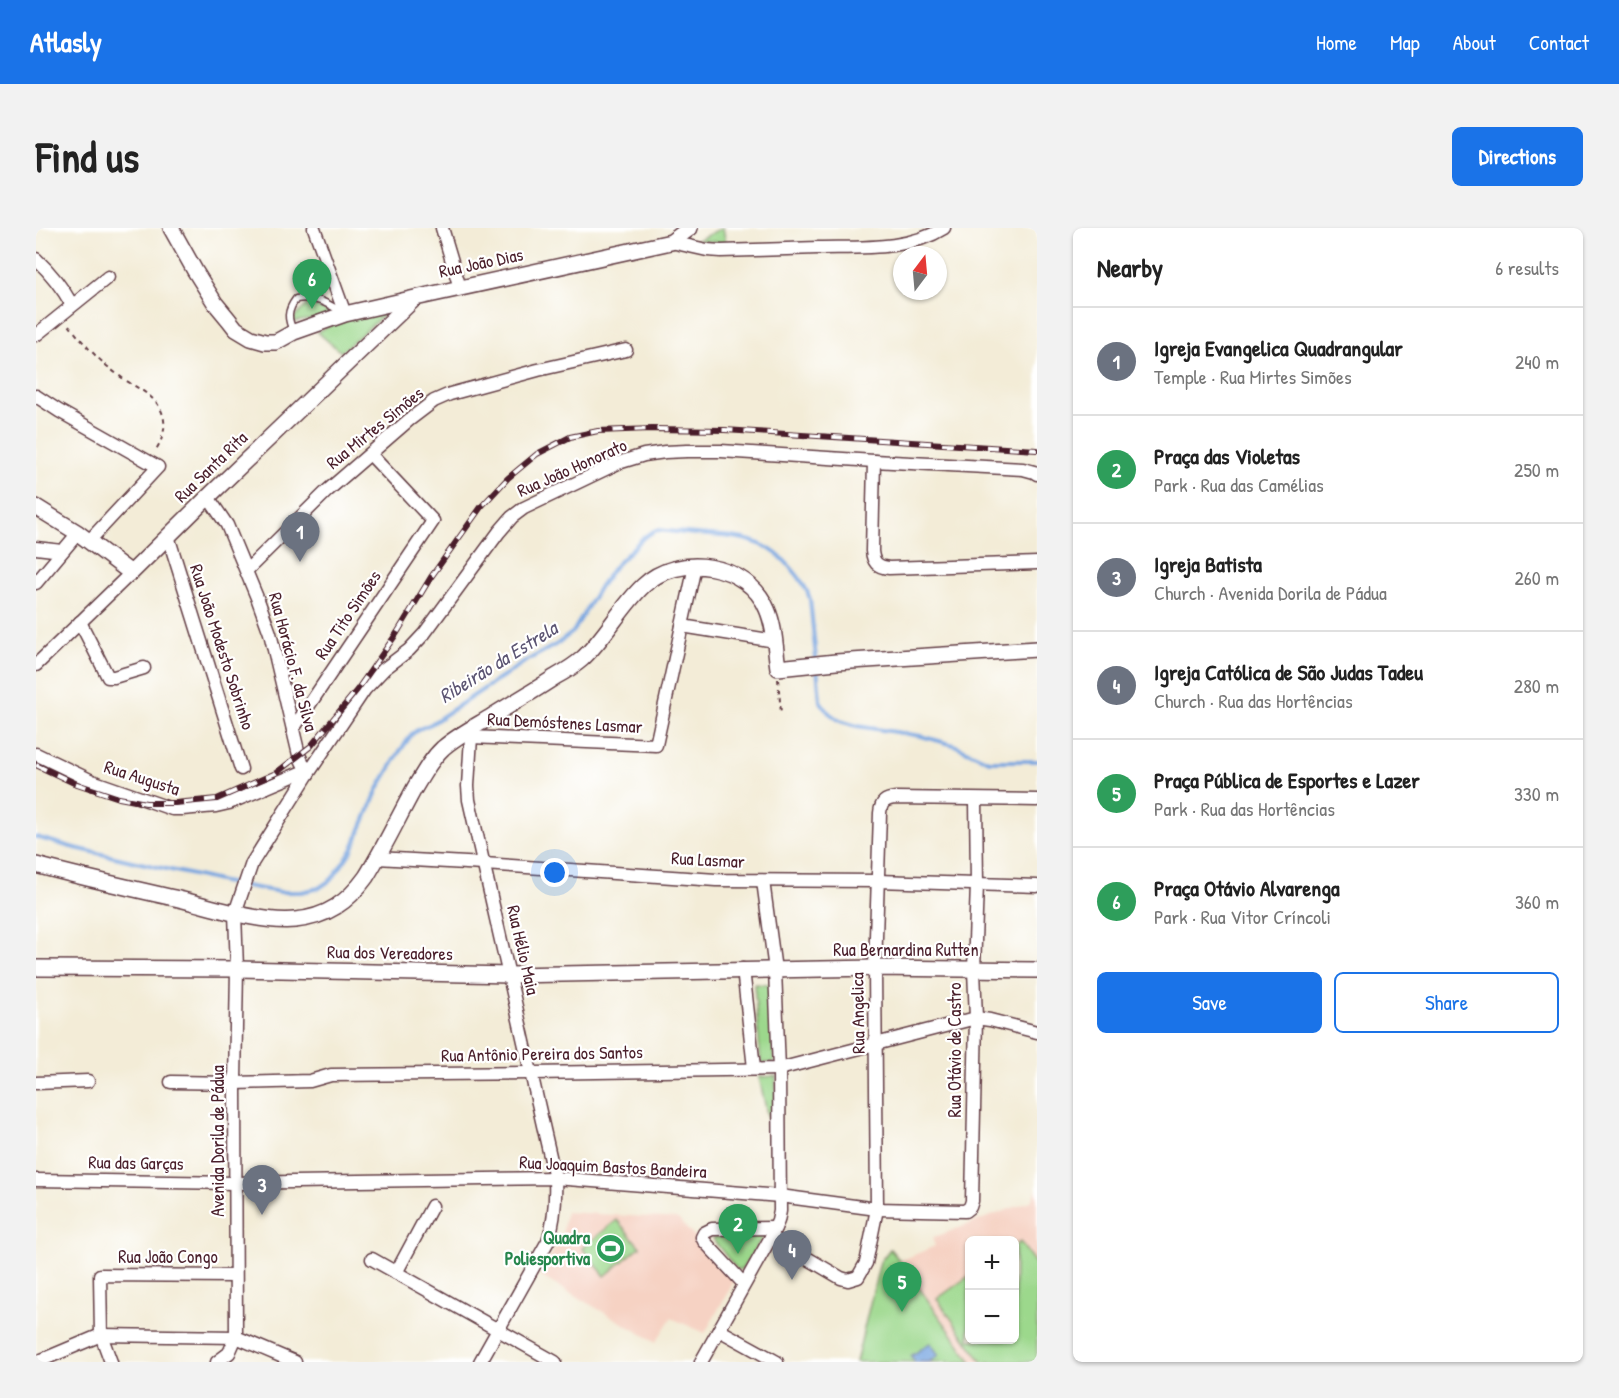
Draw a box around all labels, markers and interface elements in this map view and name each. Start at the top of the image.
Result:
text: Atlasly [30,23,102,61]
text: Home [1316,28,1357,57]
text: Map [1390,28,1420,57]
text: About [1453,28,1496,57]
text: Contact [1529,28,1589,57]
button: Directions [1452,127,1583,186]
text: Find us [36,128,139,185]
street label: Rua João Dias [436,241,525,284]
north arrow [893,246,947,300]
text: Nearby [1097,250,1163,285]
text: 6 results [1495,254,1559,281]
pin: 6 [292,260,332,309]
text: Igreja Evangelica Quadrangular [1154,333,1403,363]
text: 1 [1113,348,1120,375]
text: 240 m [1515,348,1559,375]
text: Temple · Rua Mirtes Simões [1154,363,1352,390]
street label: Rua Mirtes Simões [321,381,429,475]
street label: Rua Santa Rita [169,425,253,508]
street label: Rua João Honorato [513,432,631,503]
text: Praça das Violetas [1154,441,1300,471]
text: 2 [1112,456,1121,483]
text: 250 m [1514,456,1559,483]
text: Park · Rua das Camélias [1154,471,1324,498]
pin: 1 [280,512,320,562]
text: Igreja Batista [1154,549,1262,579]
street label: Rua João Modesto Sobrinho [184,561,261,733]
text: 3 [1112,564,1121,591]
text: 260 m [1515,564,1559,591]
street label: Rua Tito Simões [309,565,387,664]
text: Church · Avenida Dorila de Pádua [1154,579,1387,606]
street label: Rua Horácio F. da Silva [263,590,324,734]
water label: Ribeirão da Estrela [433,613,564,709]
text: Igreja Católica de São Judas Tadeu [1154,657,1423,687]
text: 4 [1113,672,1120,699]
text: 280 m [1514,672,1559,699]
text: Church · Rua das Hortências [1154,687,1353,714]
street label: Rua Demóstenes Lasmar [487,706,643,739]
street label: Rua Augusta [101,754,183,801]
text: Praça Pública de Esportes e Lazer [1154,765,1420,795]
text: 5 [1112,780,1121,807]
text: 330 m [1514,780,1559,807]
text: Park · Rua das Hortências [1154,795,1335,822]
street label: Rua Lasmar [671,845,745,874]
your location [540,858,569,887]
text: Praça Otávio Alvarenga [1154,873,1340,903]
text: 6 [1113,888,1120,915]
text: 360 m [1515,888,1559,915]
street label: Rua Hélio Maia [501,903,546,997]
text: Park · Rua Vitor Críncoli [1154,903,1331,930]
street label: Rua Bernardina Rutten [833,937,979,962]
street label: Rua dos Vereadores [327,939,453,966]
street label: Rua Angelica [844,972,871,1054]
button: Save [1097,972,1322,1033]
button: Share [1334,972,1559,1033]
street label: Rua Otávio de Castro [942,983,967,1118]
street label: Rua Antônio Pereira dos Santos [441,1039,643,1068]
street label: Avenida Dorila de Pádua [205,1065,230,1217]
street label: Rua das Garças [88,1149,184,1176]
street label: Rua Joaquim Bastos Bandeira [519,1149,707,1184]
pin: 3 [242,1166,282,1215]
pin: 2 [718,1204,758,1254]
place label: Quadra Poliesportiva [505,1225,591,1272]
pin: 4 [772,1230,812,1280]
sports icon: Quadra Poliesportiva [595,1232,627,1264]
map controls [965,1236,1019,1344]
button: + [965,1236,1019,1290]
street label: Rua João Congo [118,1244,218,1269]
pin: 5 [882,1262,922,1312]
button: − [965,1290,1019,1344]

